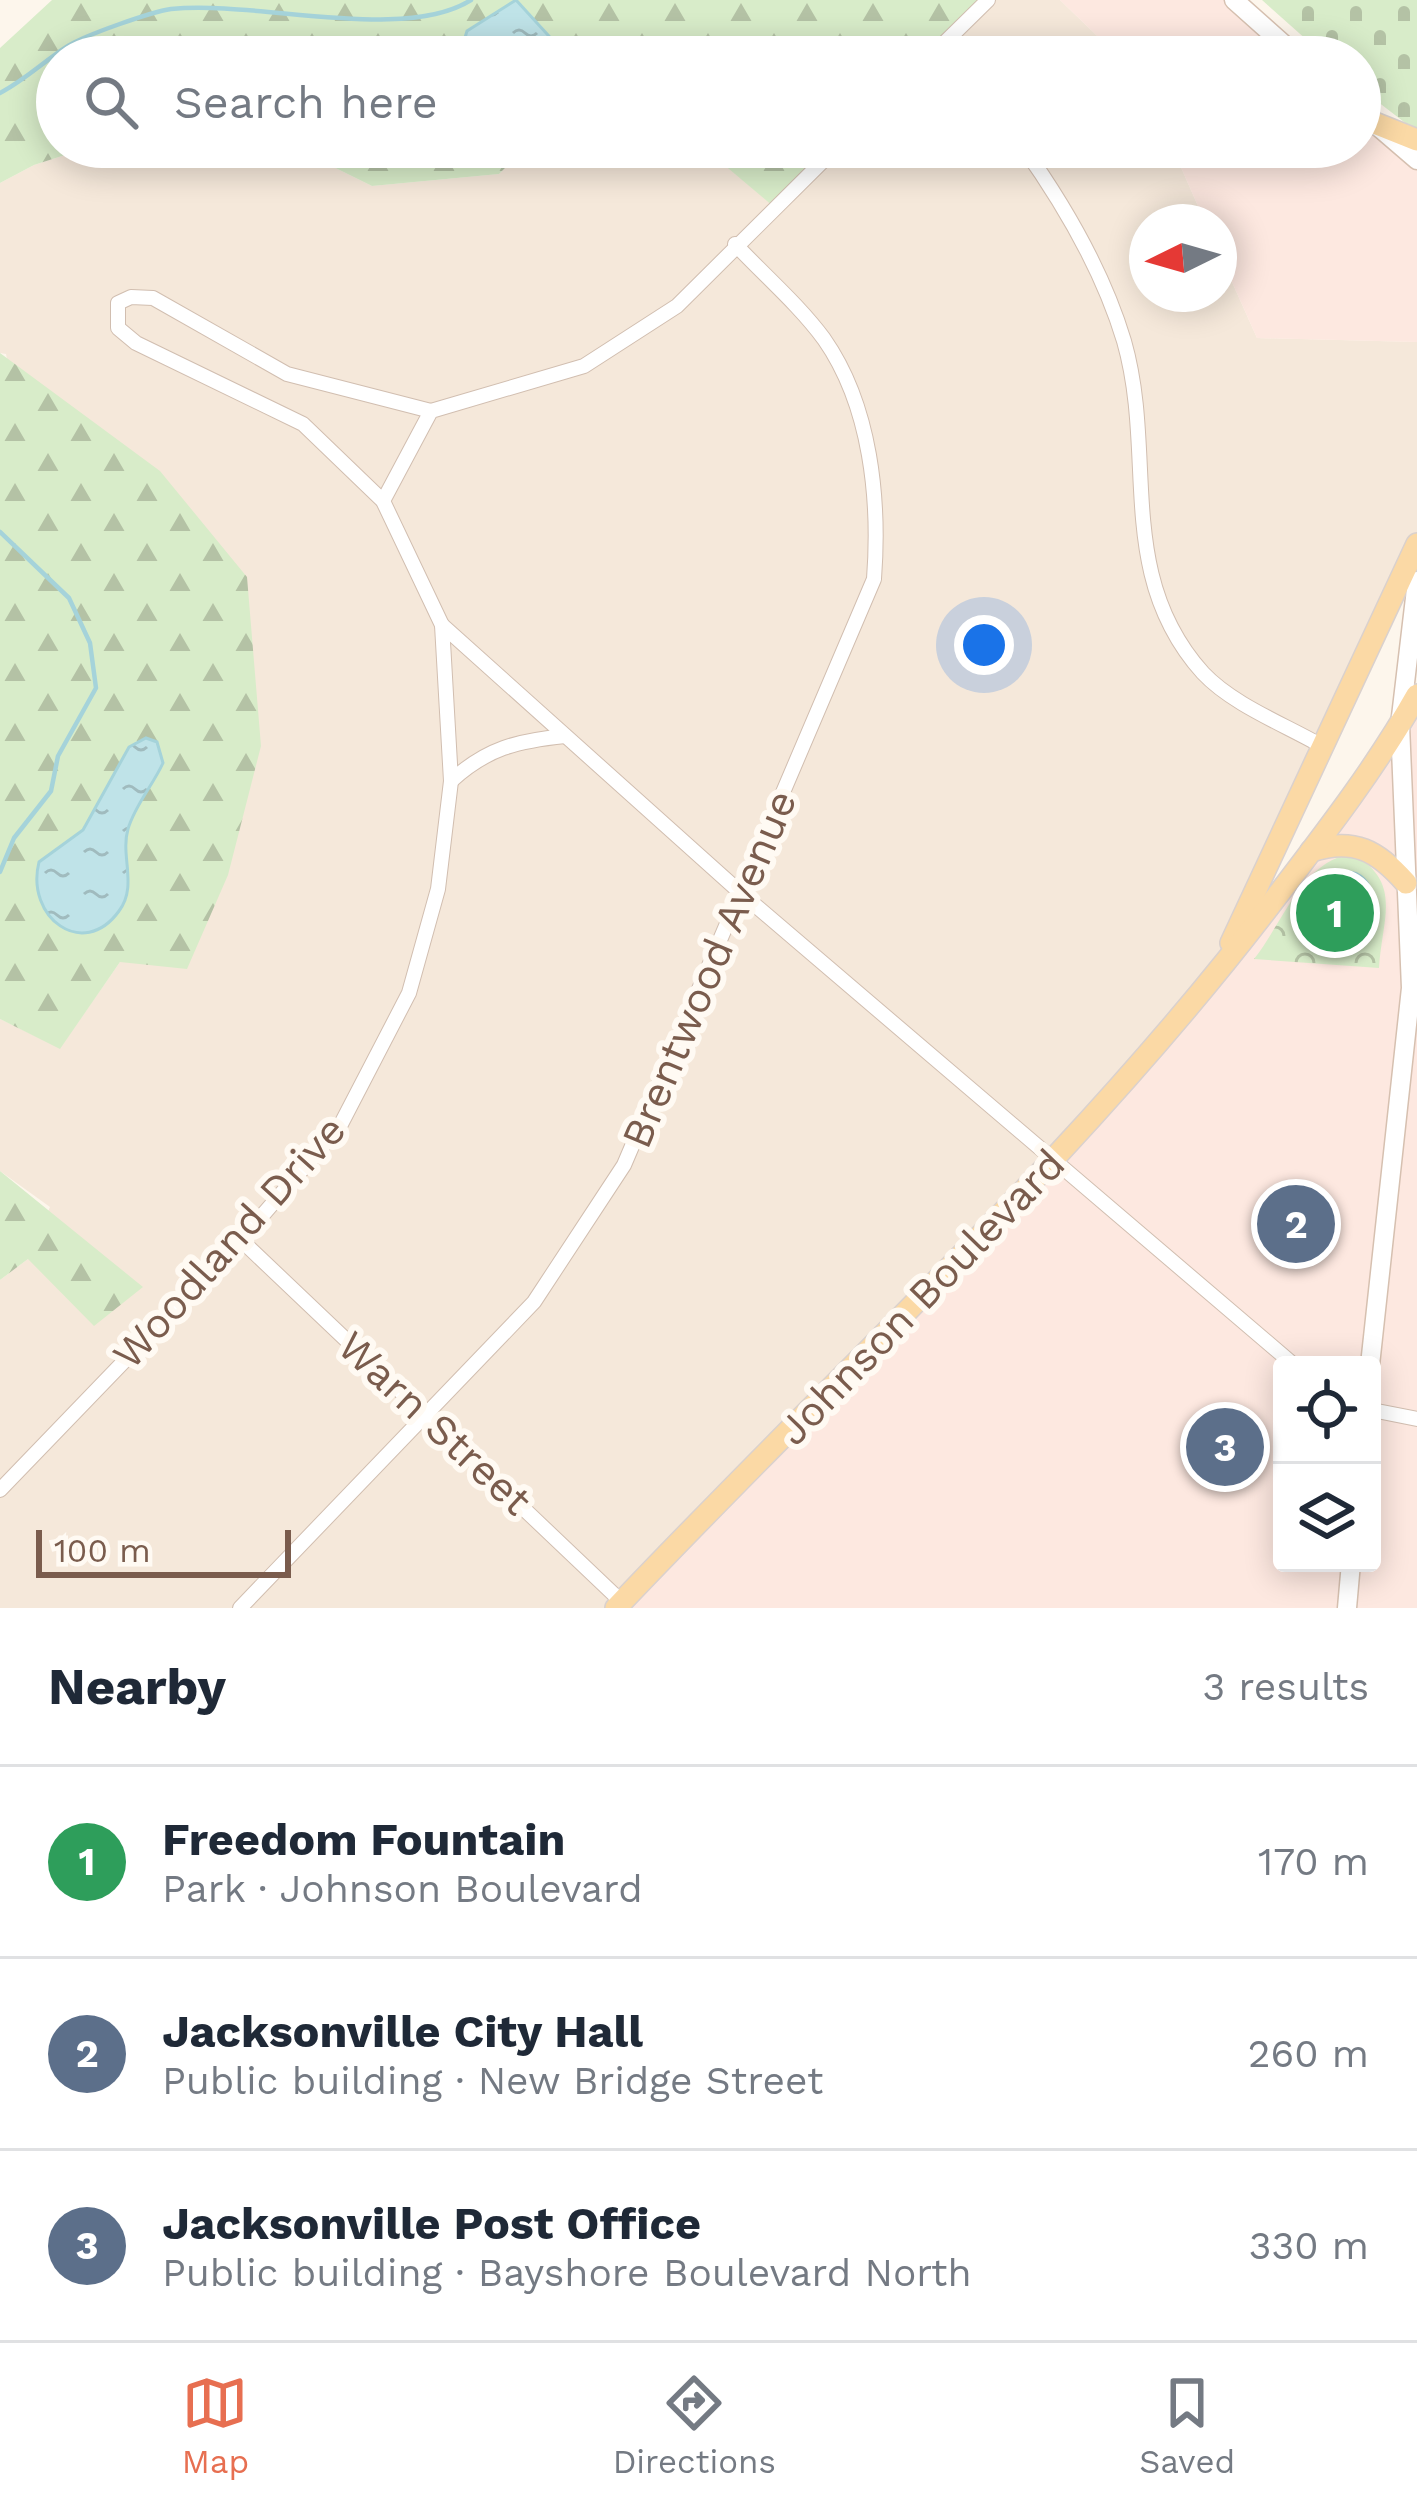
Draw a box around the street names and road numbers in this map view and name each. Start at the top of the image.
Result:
street label: Brentwood Avenue [611,783,807,1155]
street label: Woodland Drive [103,1105,355,1379]
street label: Johnson Boulevard [767,1139,1075,1455]
street label: Warn Street [328,1321,542,1525]

